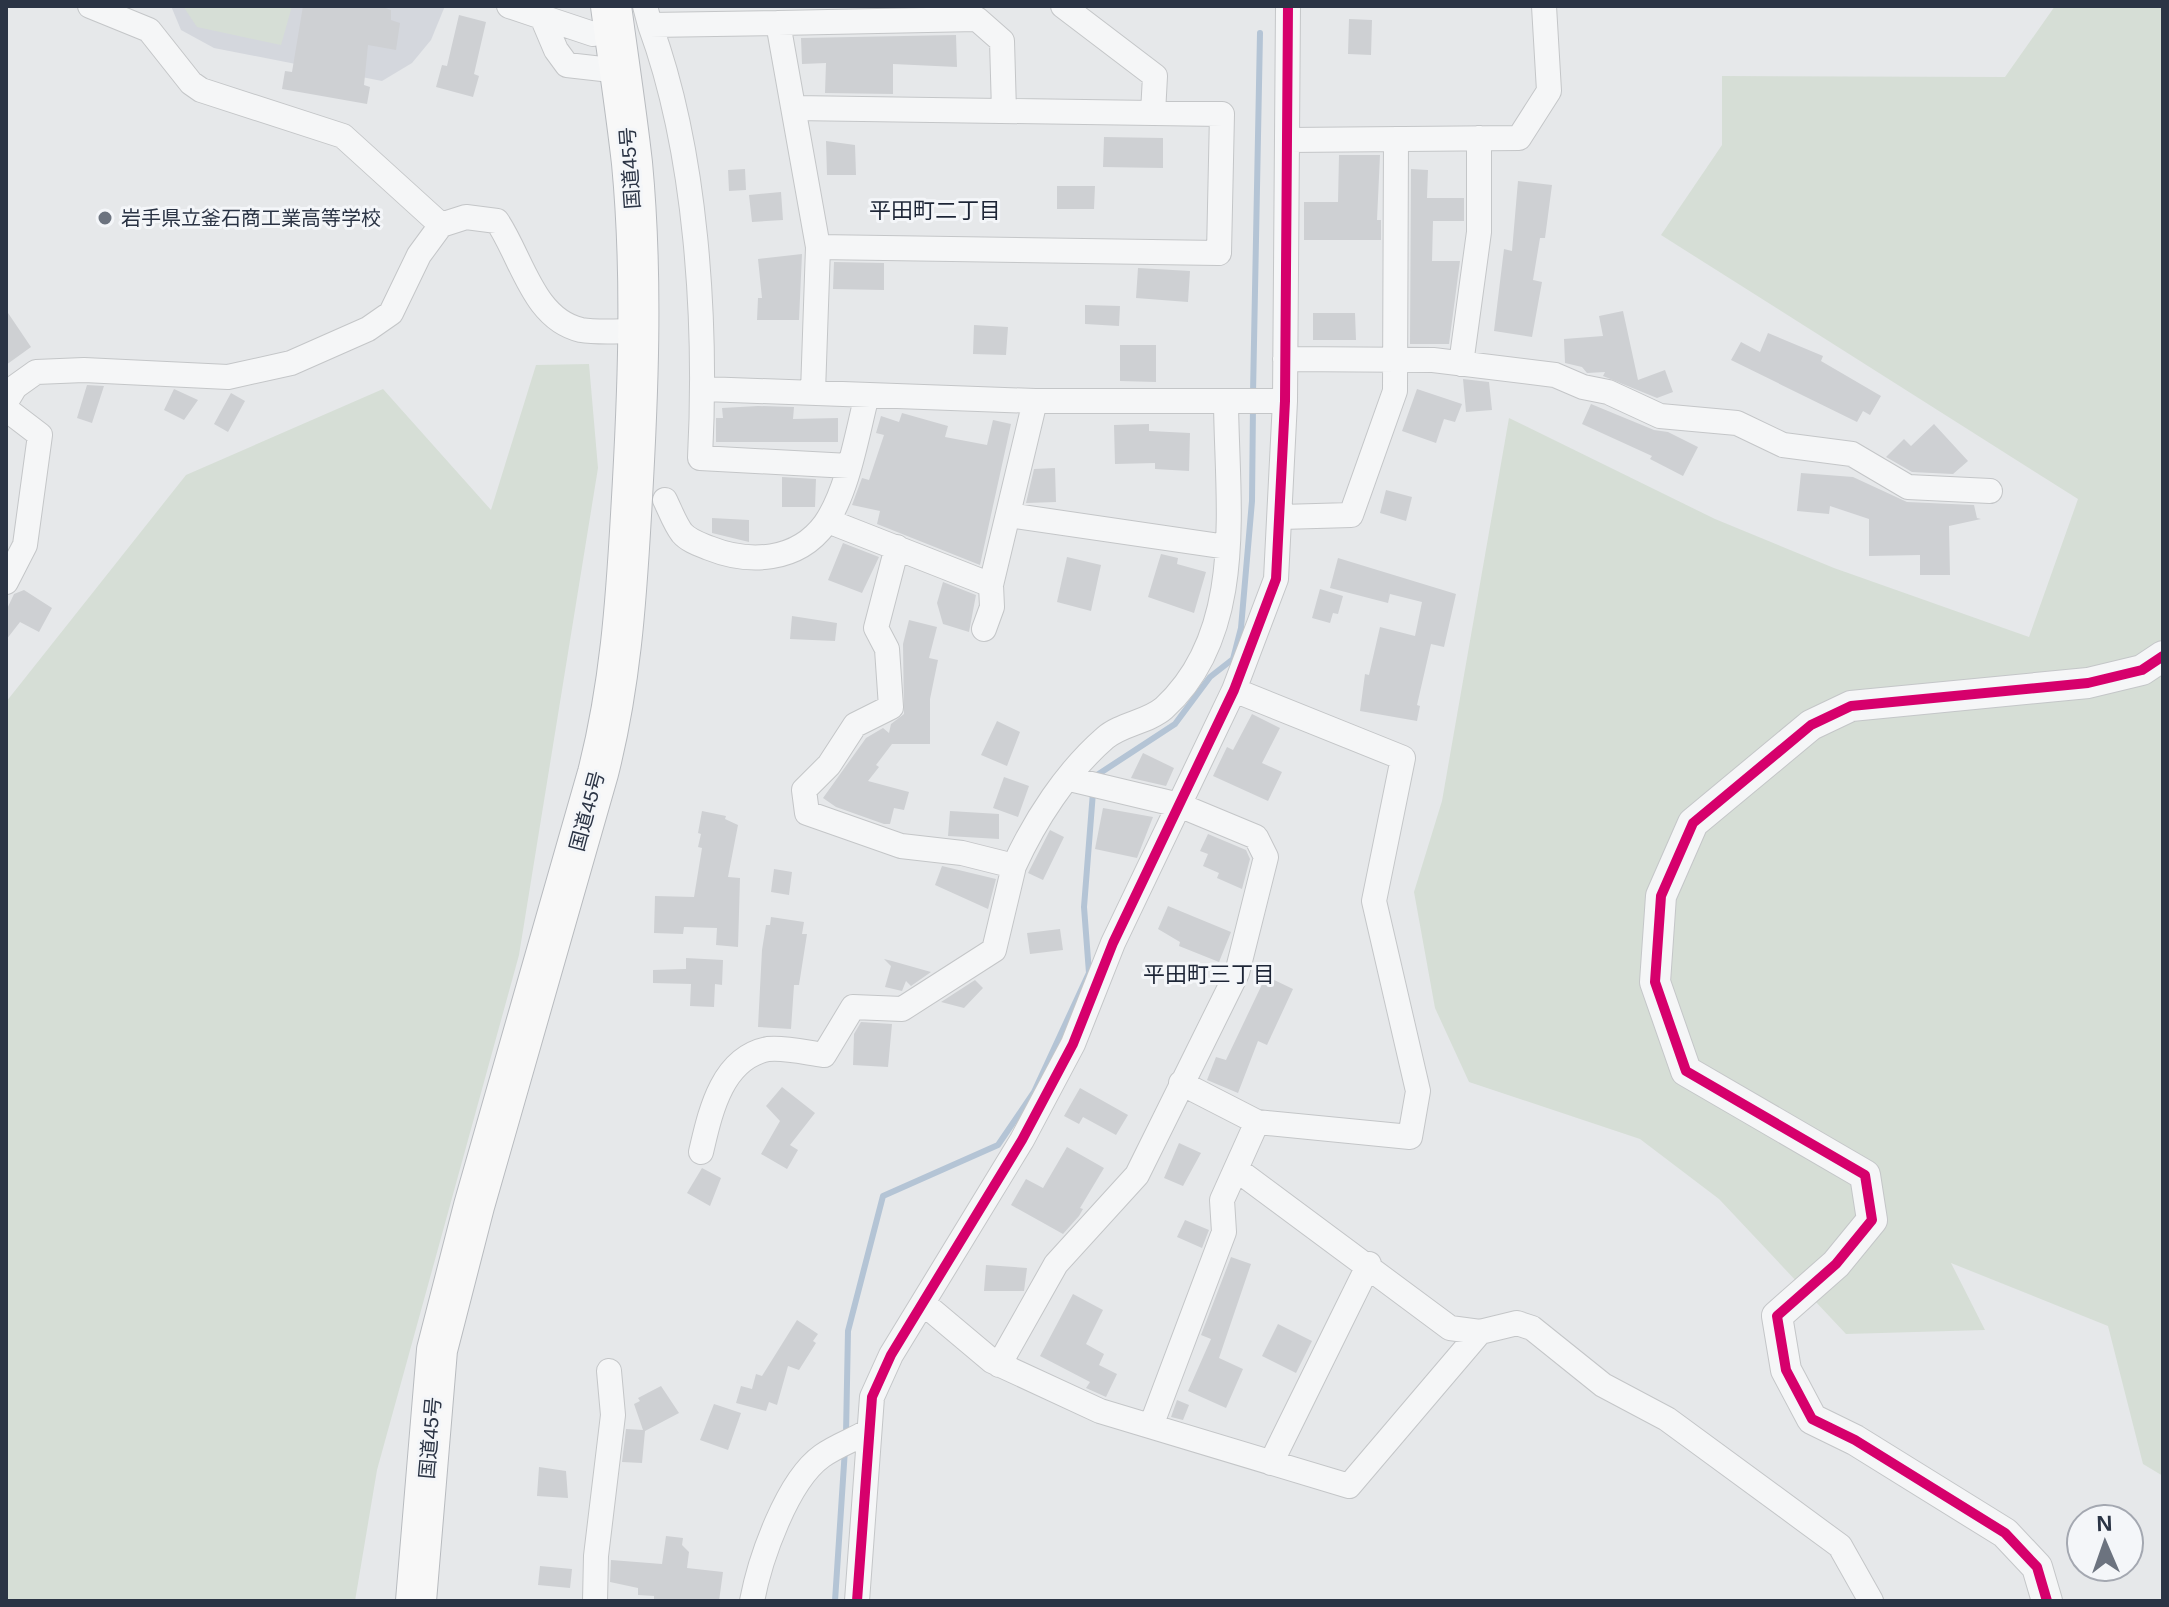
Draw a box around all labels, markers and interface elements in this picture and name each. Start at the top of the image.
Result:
street label: 国道45号 [616,126,644,210]
district label: 平田町二丁目 [869,198,1001,223]
place label: 岩手県立釜石商工業高等学校 [121,207,381,229]
marker: 岩手県立釜石商工業高等学校 [96,209,114,227]
street label: 国道45号 [566,768,608,854]
district label: 平田町三丁目 [1143,962,1275,987]
street label: 国道45号 [415,1396,445,1480]
north arrow [2065,1503,2145,1583]
text: N [2096,1511,2113,1536]

